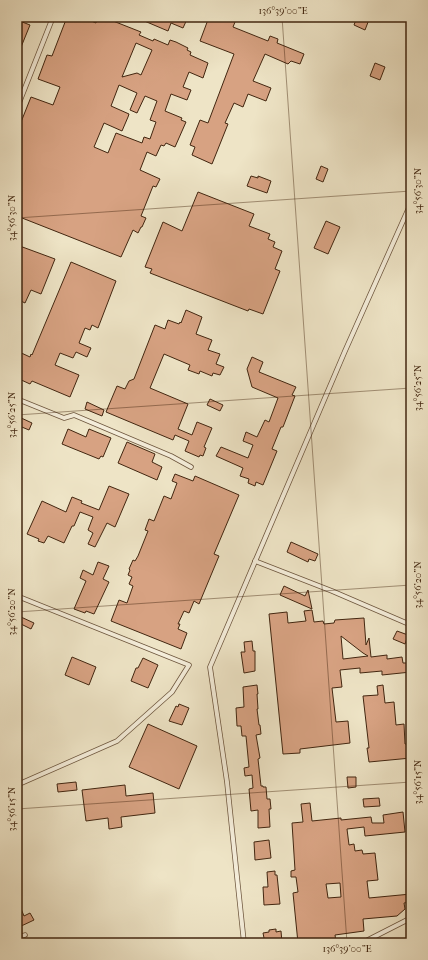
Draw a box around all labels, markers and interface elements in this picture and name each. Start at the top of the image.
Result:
text: 136°39'00"E [258,5,308,17]
text: 34°56'30"N [412,167,424,214]
text: 34°56'30"N [6,194,18,241]
text: 34°56'25"N [412,364,424,411]
text: 34°56'25"N [6,391,18,438]
text: 34°56'20"N [412,561,424,609]
text: 34°56'20"N [6,588,18,636]
text: 34°56'15"N [412,759,424,804]
text: 34°56'15"N [6,786,18,831]
text: 136°39'00"E [322,943,372,955]

